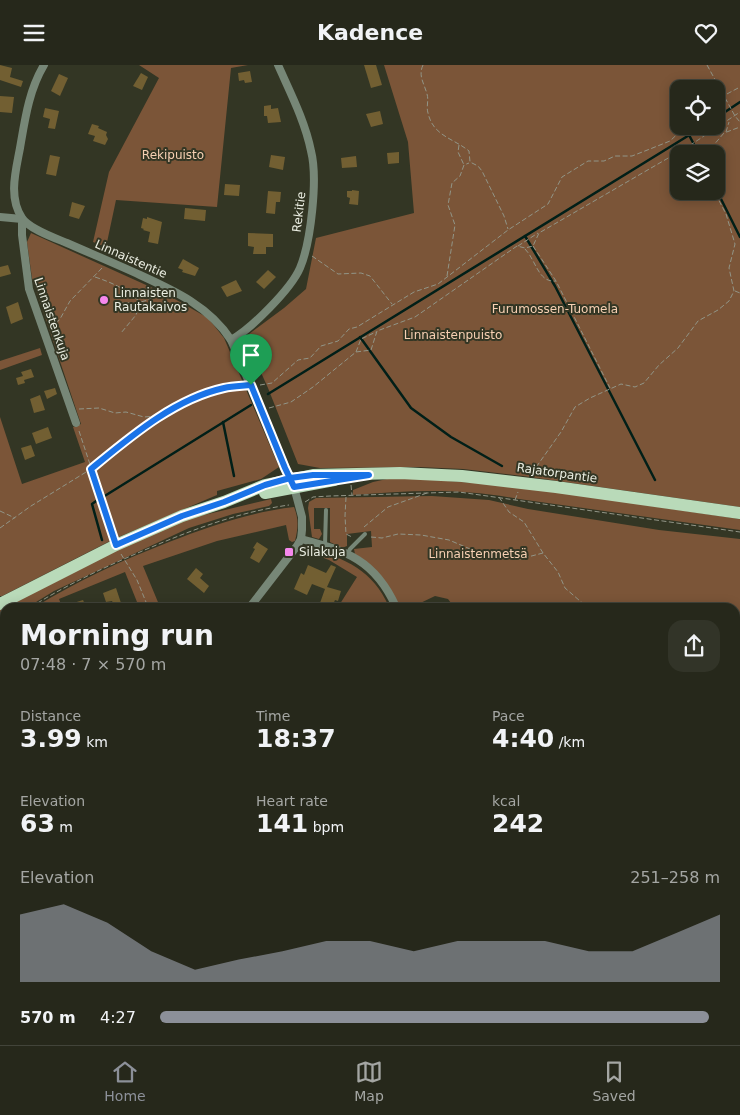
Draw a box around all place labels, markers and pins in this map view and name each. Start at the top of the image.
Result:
place label: Linnaisten Rautakaivos [114,286,187,314]
marker: Linnaisten Rautakaivos [98,294,110,306]
pin [230,334,272,385]
place label: Silakuja [299,545,346,559]
marker: Silakuja [283,546,295,558]

